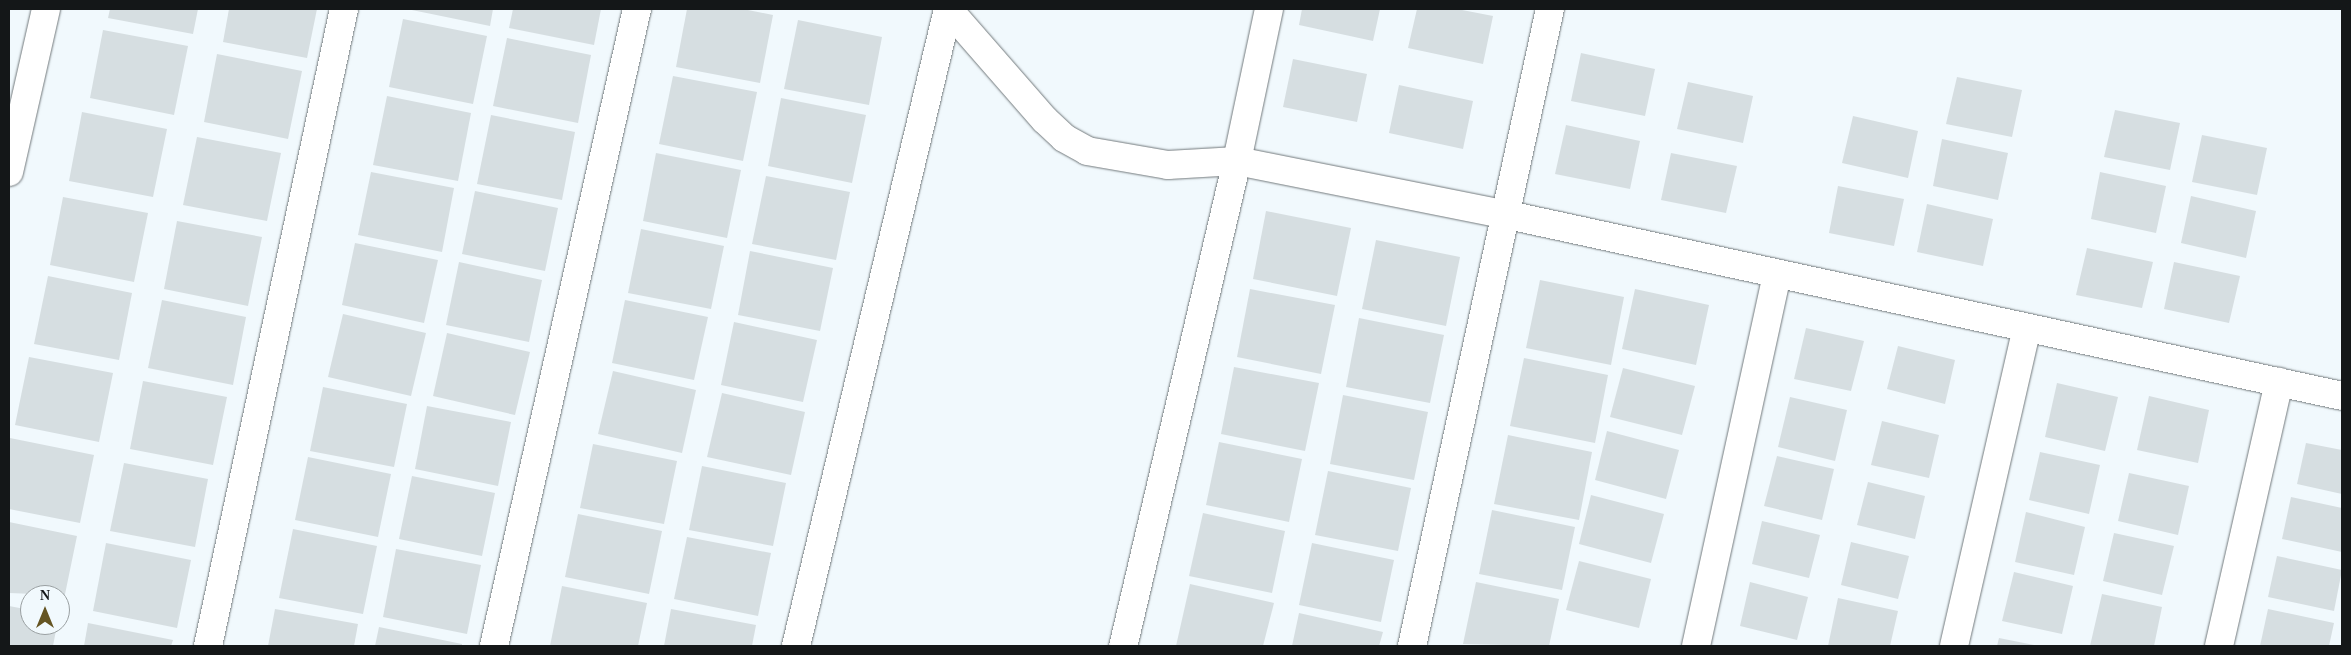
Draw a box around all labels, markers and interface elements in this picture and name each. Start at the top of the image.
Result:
north arrow [20,585,70,635]
text: N [40,588,50,603]

